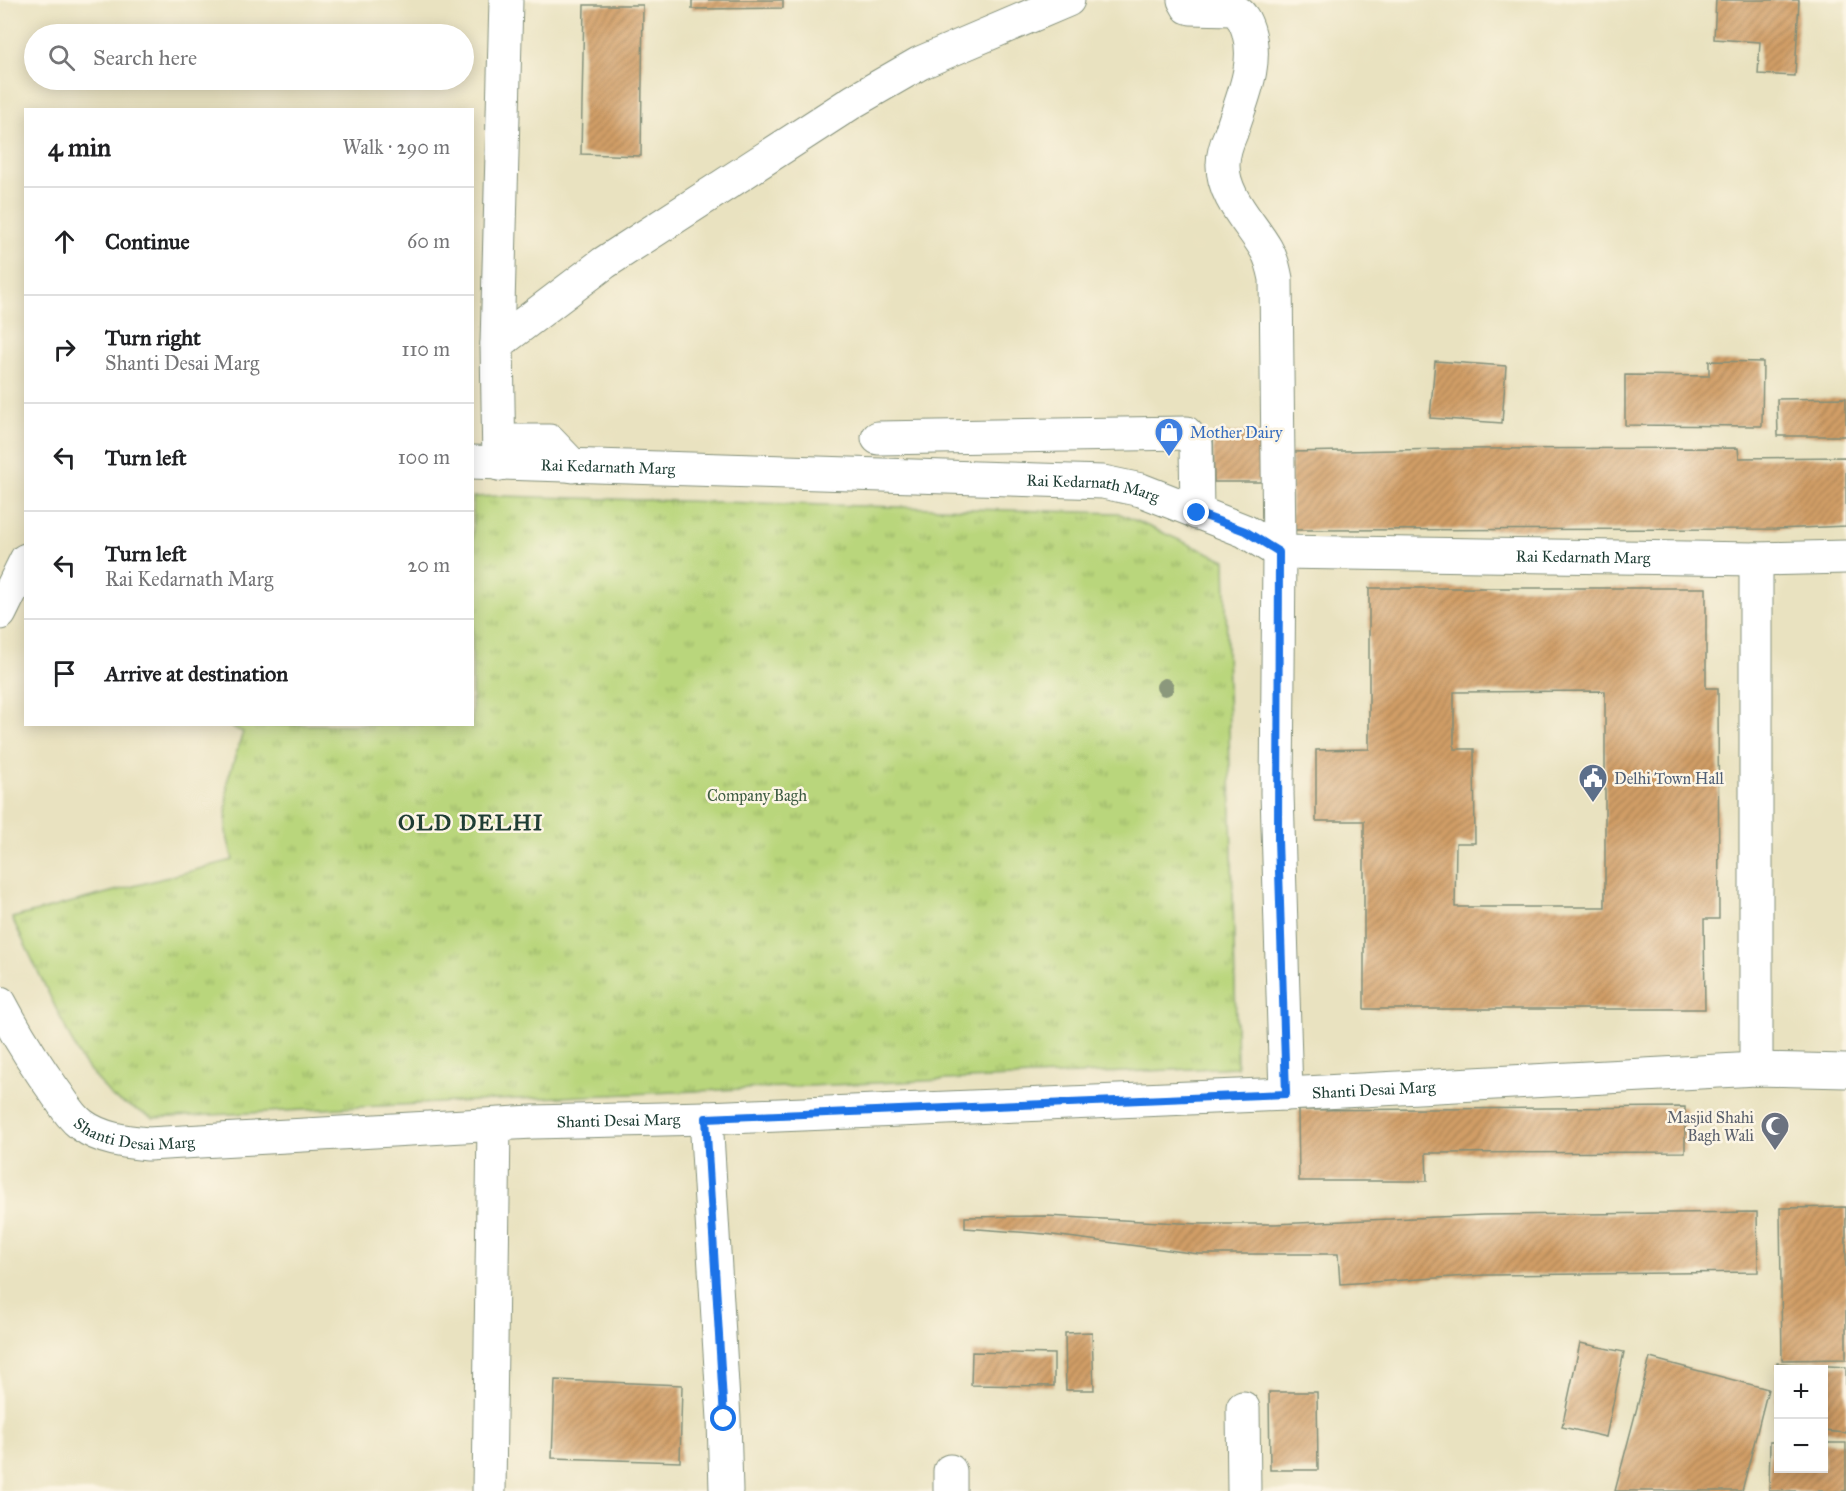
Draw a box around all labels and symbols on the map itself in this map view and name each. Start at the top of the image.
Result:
shop icon: Mother Dairy [1153,416,1185,458]
place label: Mother Dairy [1190,423,1283,442]
street label: Rai Kedarnath Marg [540,455,676,479]
street label: Rai Kedarnath Marg [1026,471,1163,507]
route end [1183,499,1209,525]
street label: Rai Kedarnath Marg [1516,546,1651,568]
public building icon: Delhi Town Hall [1577,762,1609,804]
place label: Delhi Town Hall [1614,769,1725,788]
park label: Company Bagh [707,786,807,806]
district label: OLD DELHI [398,809,544,836]
street label: Shanti Desai Marg [1312,1077,1436,1103]
place label: Masjid Shahi Bagh Wali [1667,1108,1755,1146]
street label: Shanti Desai Marg [556,1110,681,1131]
mosque icon: Masjid Shahi Bagh Wali [1759,1110,1791,1152]
street label: Shanti Desai Marg [70,1114,196,1154]
route start [710,1405,736,1431]

